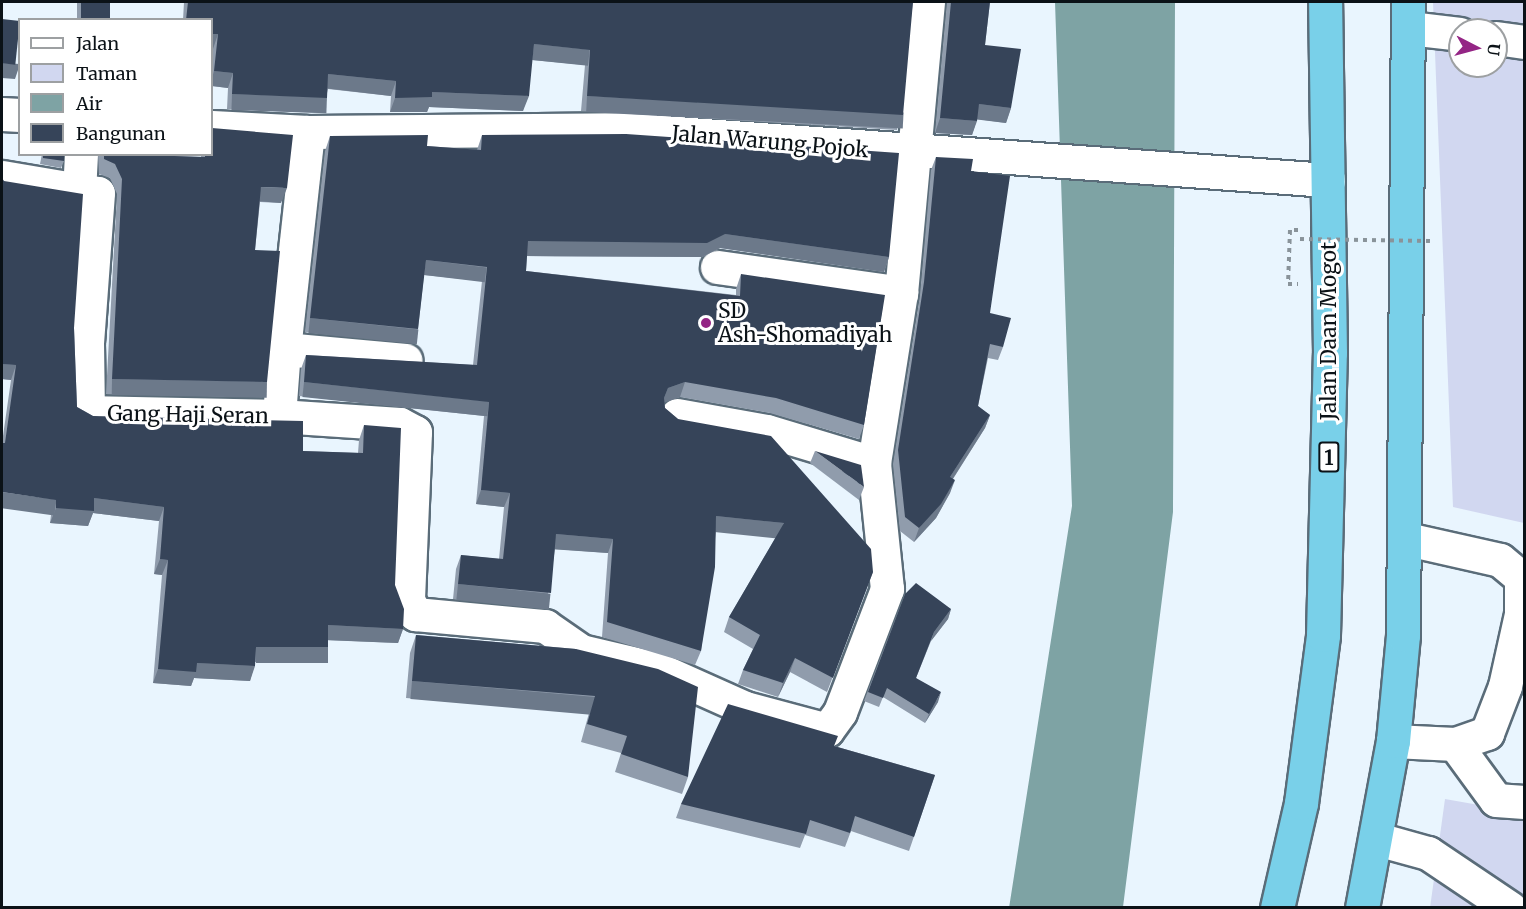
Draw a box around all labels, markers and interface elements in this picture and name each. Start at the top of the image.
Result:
legend [18,18,213,156]
north arrow [1448,18,1508,78]
text: Jalan [76,32,119,55]
text: U [1483,43,1504,57]
text: Taman [76,62,137,85]
text: Air [76,92,103,115]
street label: Jalan Warung Pojok [671,121,869,163]
text: Bangunan [76,122,166,145]
street label: Jalan Daan Mogot [1316,242,1342,420]
place label: SD Ash-Shomadiyah [718,298,892,348]
marker: SD Ash-Shomadiyah [699,316,713,330]
street label: Gang Haji Seran [107,401,269,429]
road number: 1 [1317,440,1341,474]

